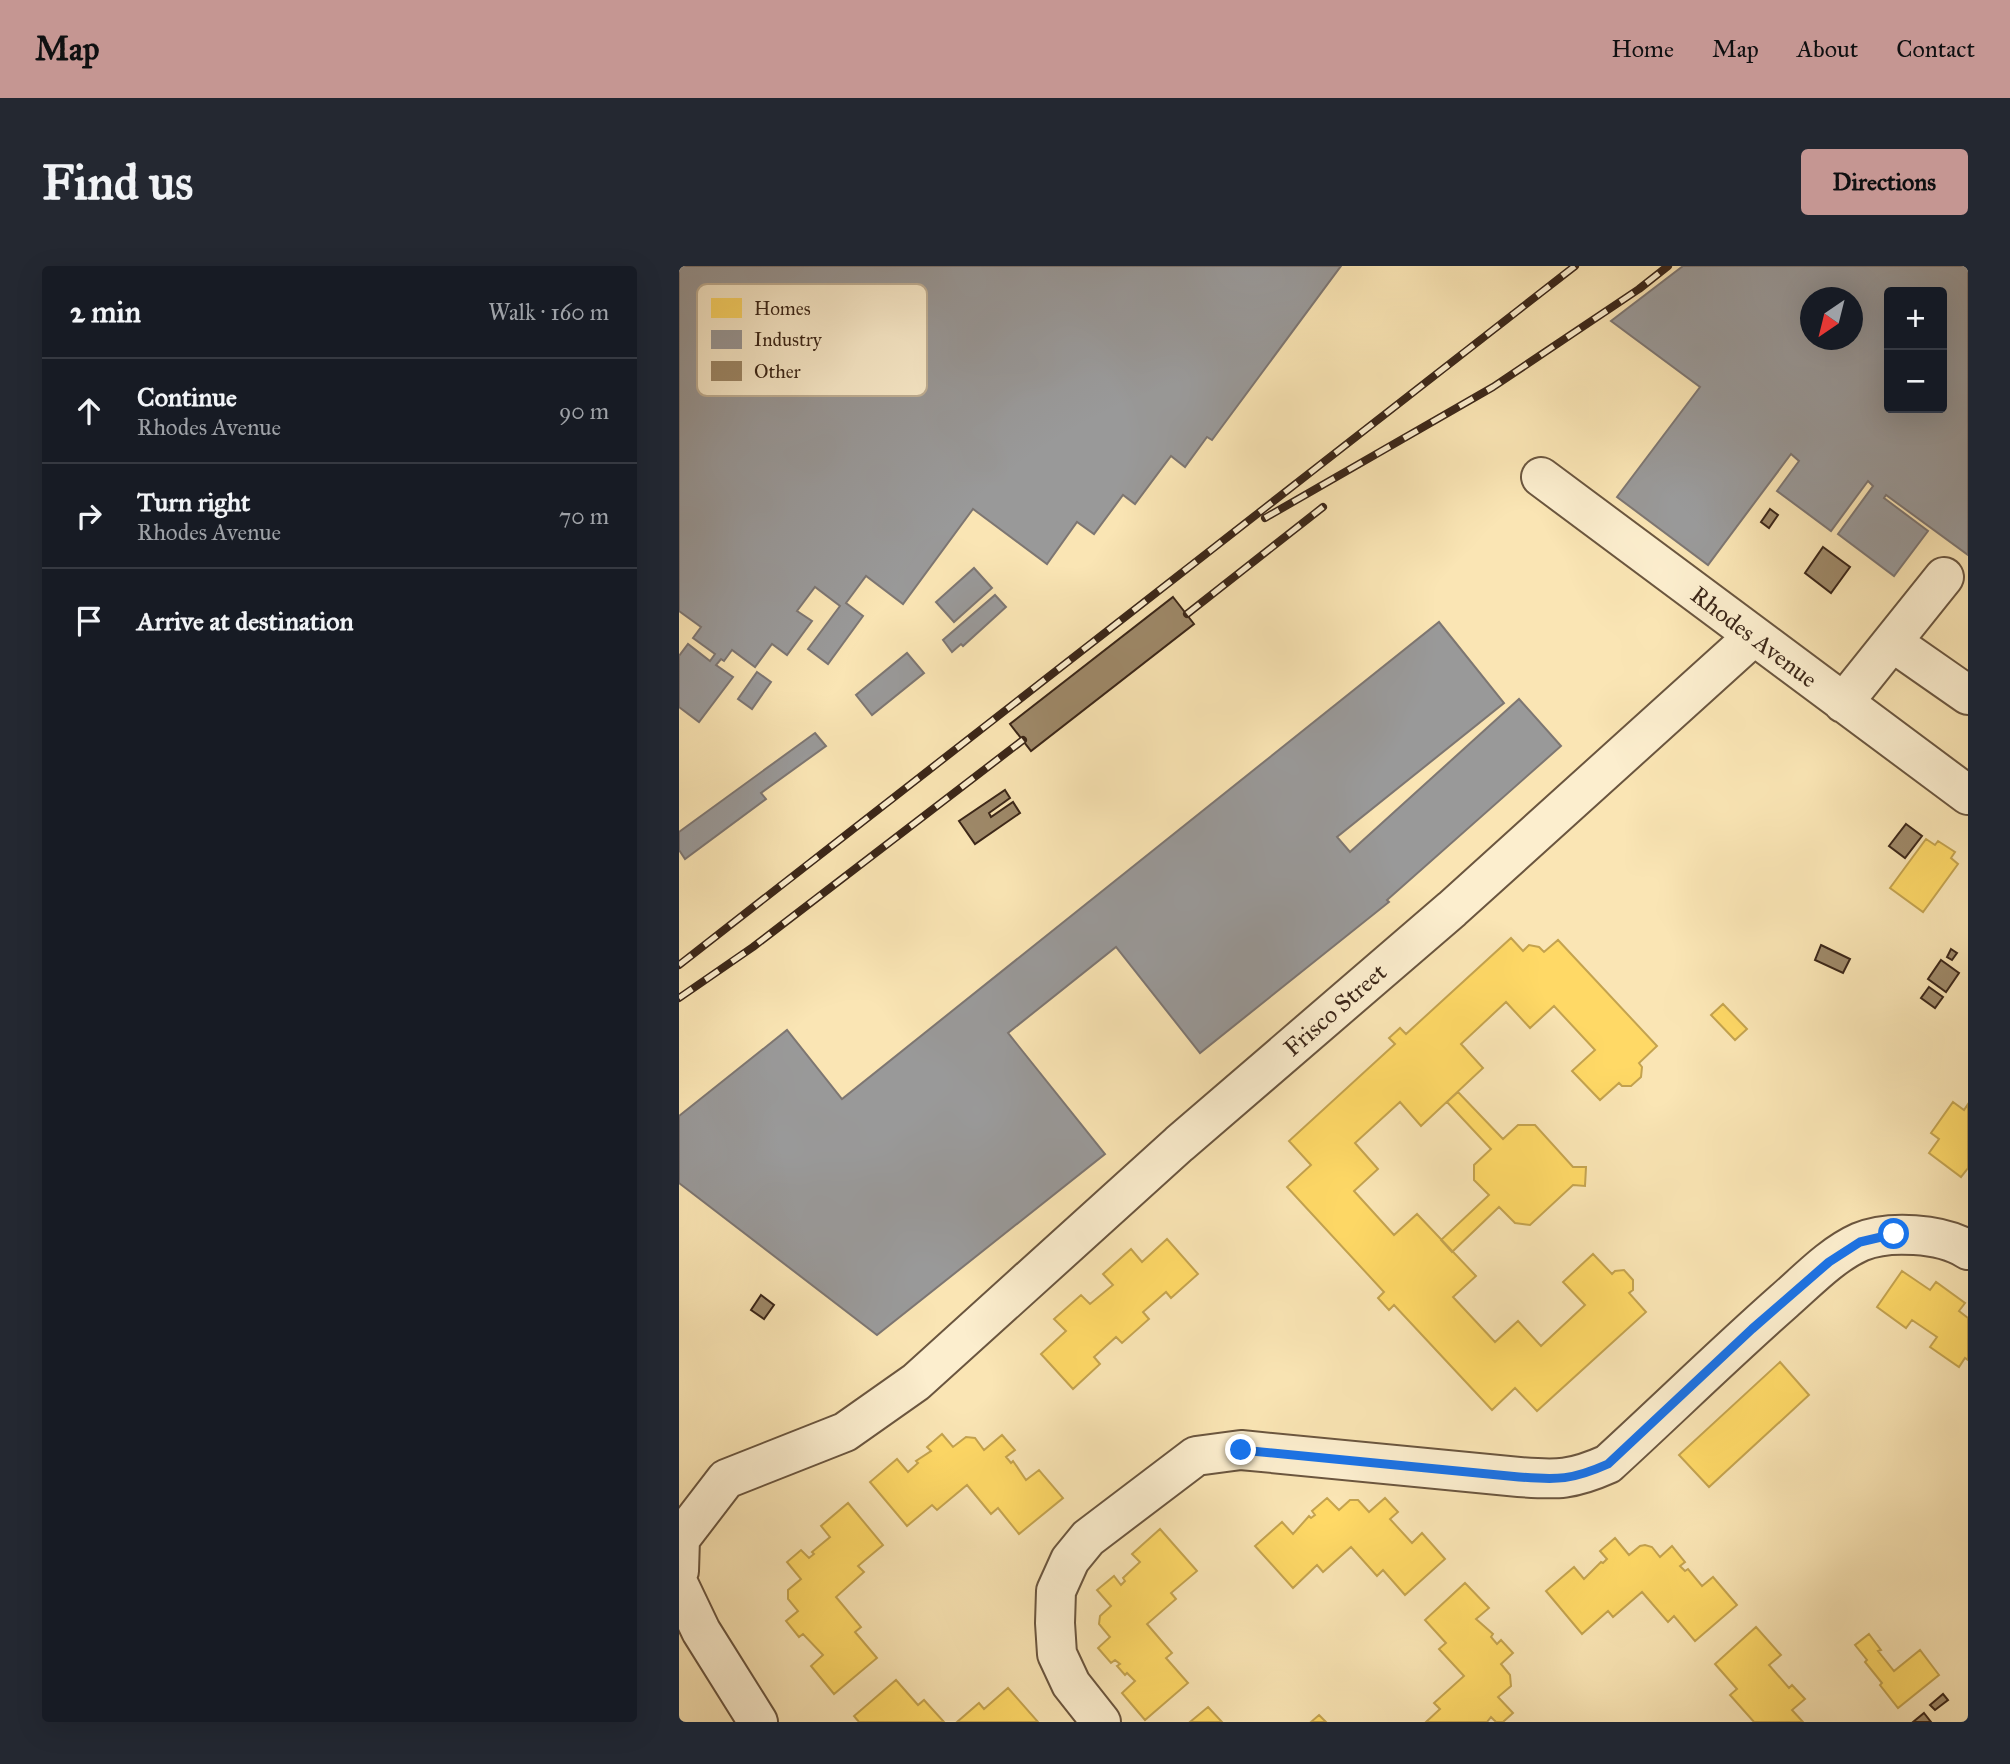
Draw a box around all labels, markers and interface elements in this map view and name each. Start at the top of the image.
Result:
text: Map [35,29,99,69]
text: Home [1611,34,1674,64]
text: Map [1712,34,1759,64]
text: About [1797,34,1858,64]
text: Contact [1896,34,1975,64]
button: Directions [1801,149,1968,215]
text: Find us [42,153,193,212]
legend [697,284,927,396]
north arrow [1800,287,1863,350]
map controls [1884,287,1947,413]
button: + [1884,287,1947,350]
text: 2 min [70,294,141,330]
text: Homes [754,297,811,320]
text: Walk · 160 m [488,298,609,326]
text: Industry [754,328,823,351]
button: − [1884,350,1947,413]
text: Other [754,360,802,383]
text: Continue [137,381,237,413]
icon: ahead [70,392,108,430]
text: 90 m [559,397,609,425]
text: Rhodes Avenue [137,413,281,441]
text: Turn right [137,486,250,518]
icon: right [70,497,108,535]
text: 70 m [559,502,609,530]
text: Rhodes Avenue [137,518,281,546]
street label: Rhodes Avenue [1685,580,1823,694]
icon: arrive [70,602,108,640]
text: Arrive at destination [137,605,354,637]
street label: Frisco Street [1277,957,1393,1063]
route start [1878,1218,1909,1249]
route end [1225,1434,1256,1465]

